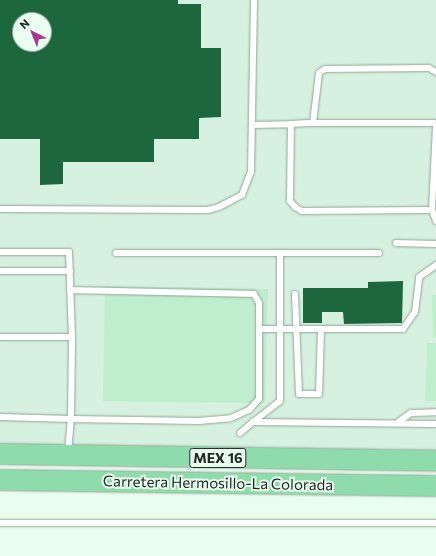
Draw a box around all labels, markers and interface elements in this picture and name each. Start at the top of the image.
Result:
north arrow [12,12,52,52]
text: N [17,16,32,31]
road number: MEX 16 [189,446,247,470]
street label: Carretera Hermosillo-La Colorada [103,472,333,494]

